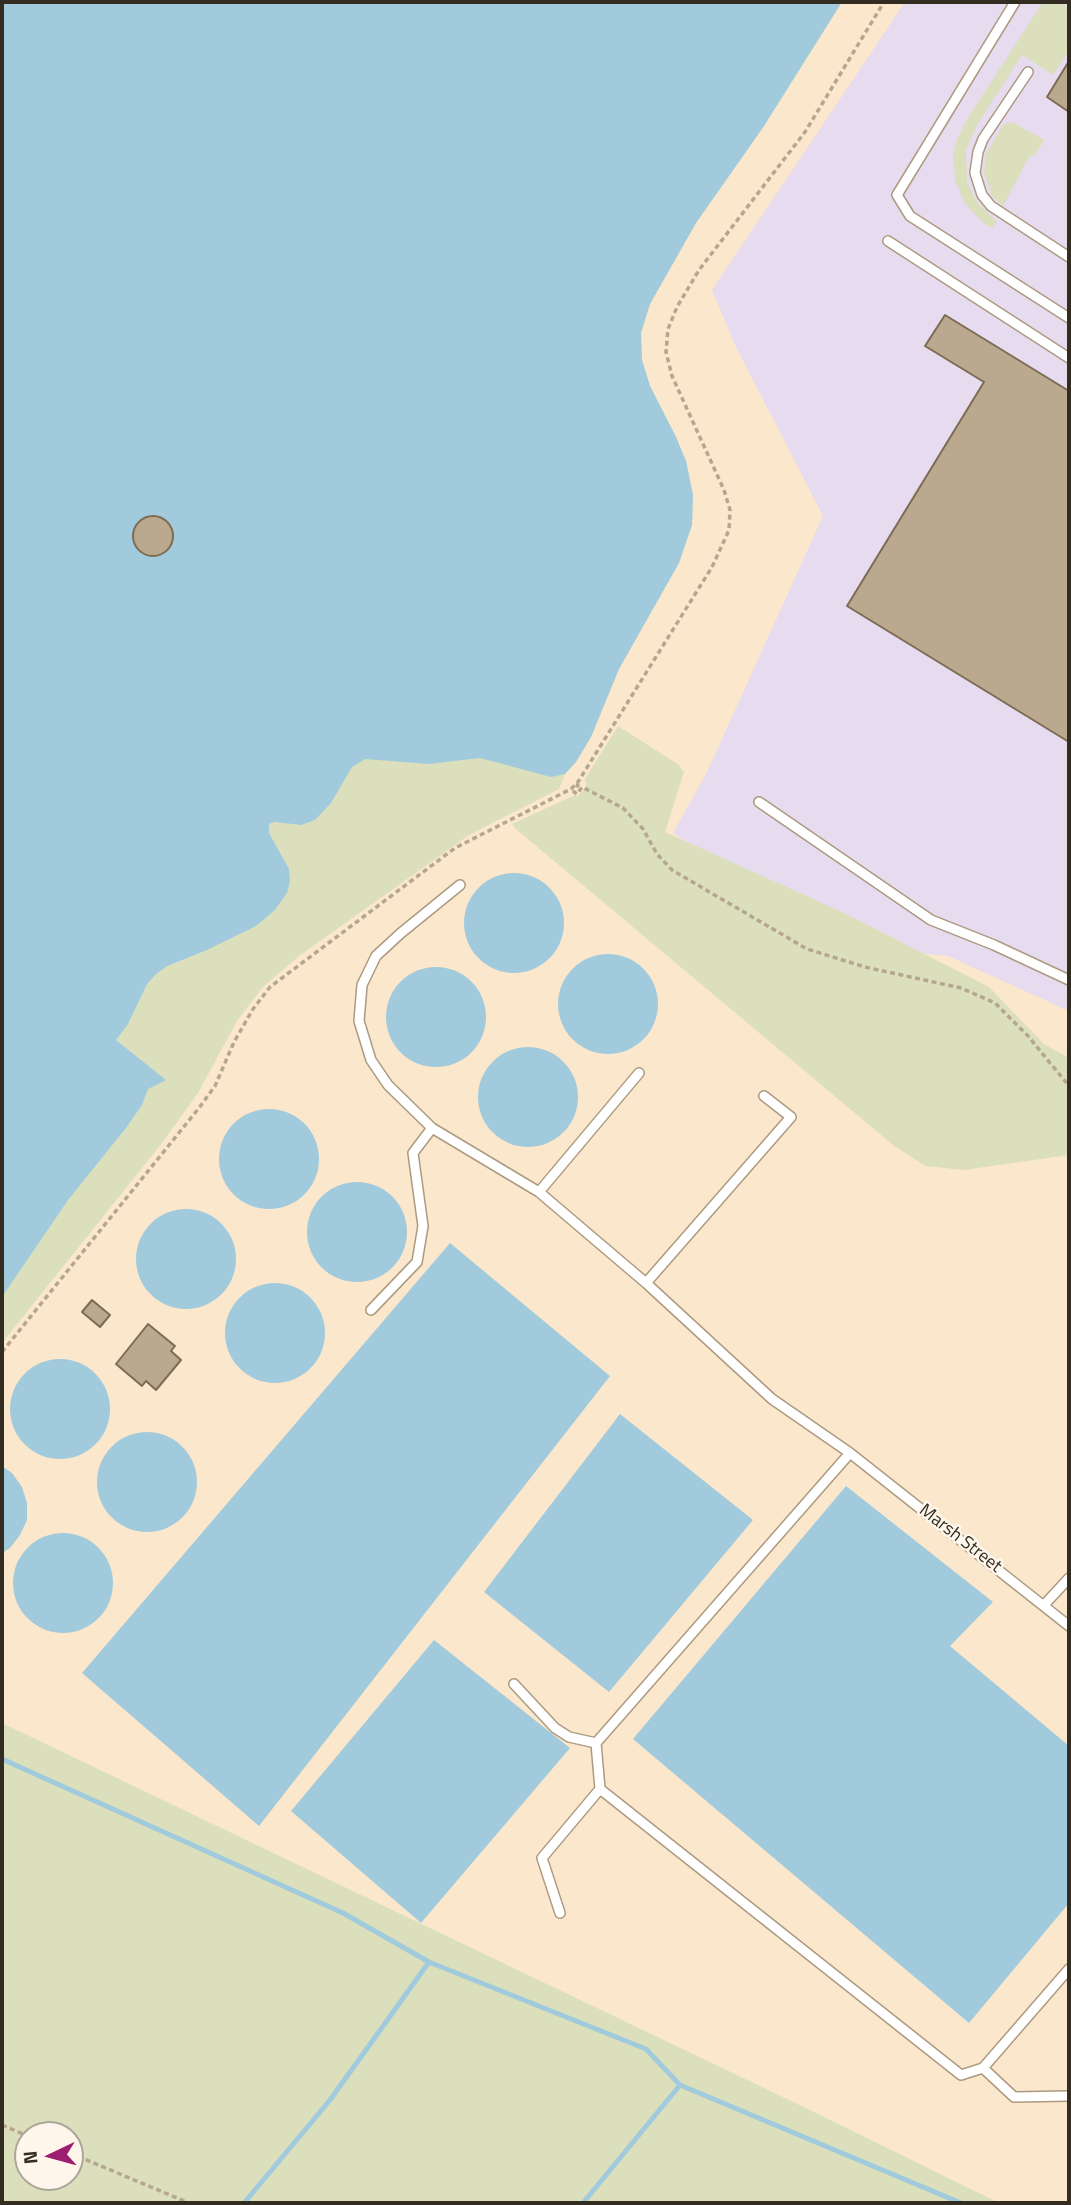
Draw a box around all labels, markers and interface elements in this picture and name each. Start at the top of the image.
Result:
street label: Marsh Street [914,1500,1006,1578]
north arrow [14,2121,84,2191]
text: N [15,2150,45,2166]

